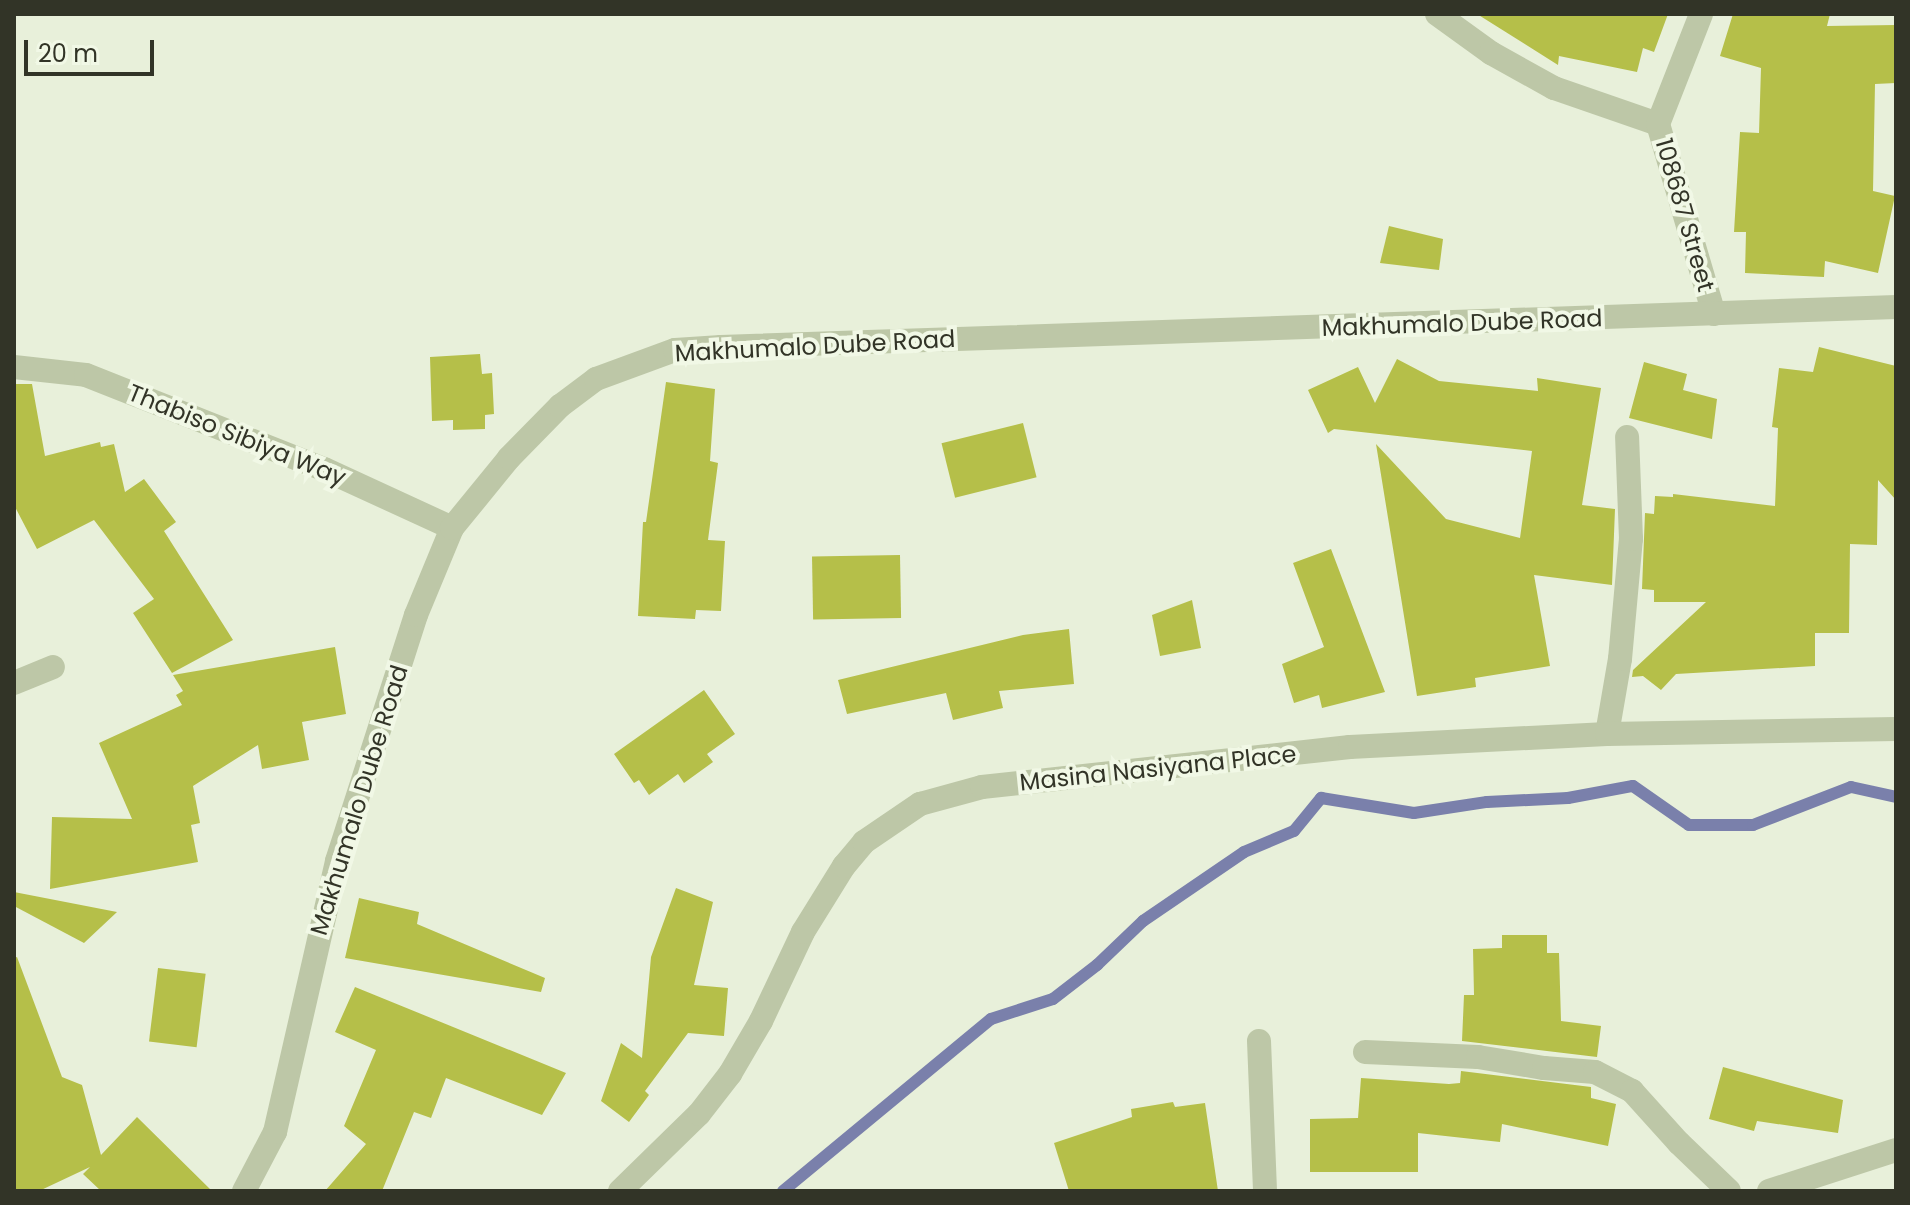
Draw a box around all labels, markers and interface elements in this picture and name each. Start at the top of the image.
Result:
scale bar [28,24,158,74]
text: 20 m [38,37,98,70]
street label: 108687 Street [1649,135,1721,295]
street label: Makhumalo Dube Road [1321,304,1603,342]
street label: Makhumalo Dube Road [674,324,956,368]
street label: Thabiso Sibiya Way [124,378,350,492]
street label: Makhumalo Dube Road [304,662,414,938]
street label: Masina Nasiyana Place [1018,739,1298,797]

